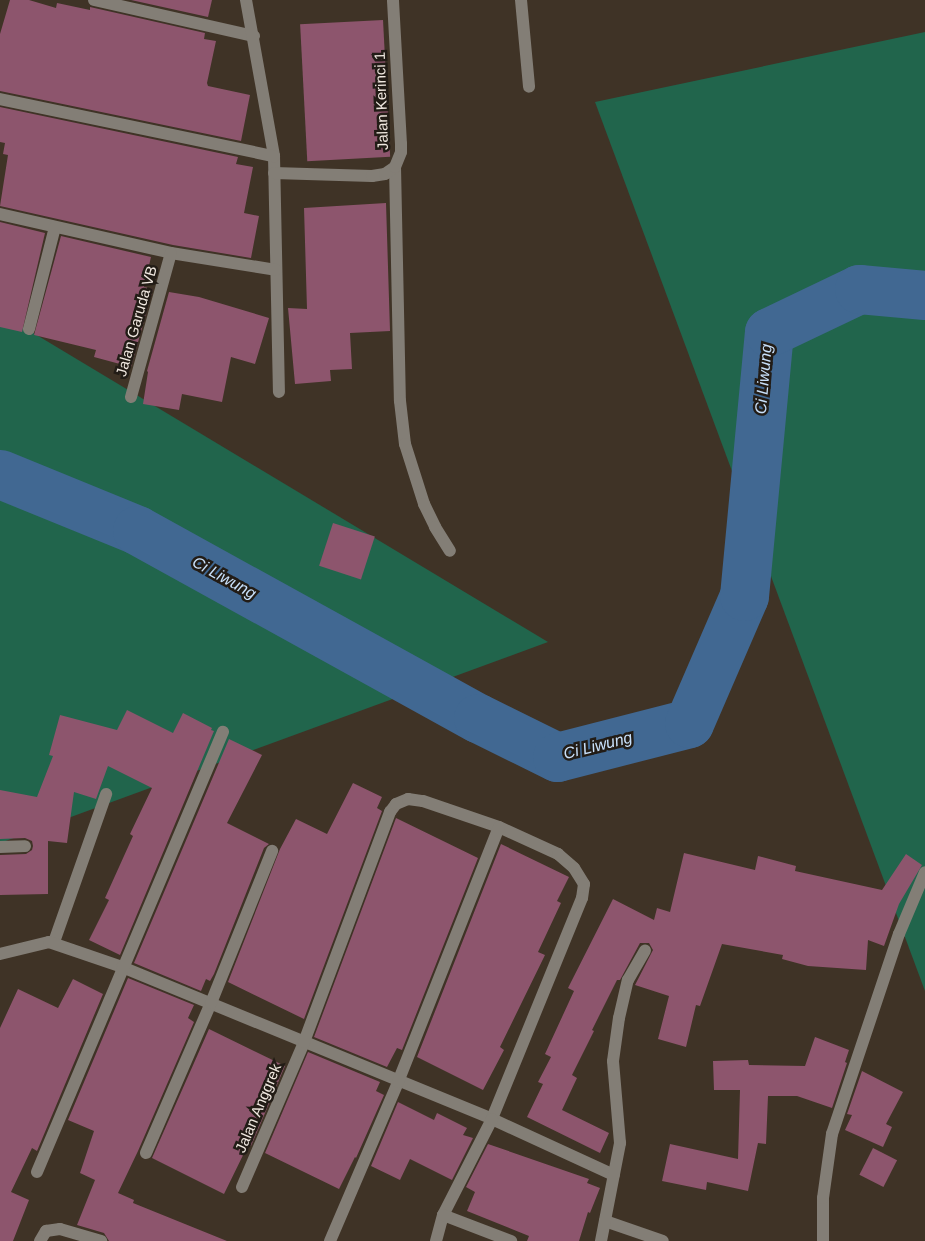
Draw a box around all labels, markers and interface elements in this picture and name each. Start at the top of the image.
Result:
street label: Jalan Kerinci 1 [370,52,392,150]
street label: Jalan Garuda VB [112,264,160,378]
water label: Ci Liwung [751,343,777,415]
water label: Ci Liwung [189,553,259,603]
water label: Ci Liwung [562,728,634,764]
street label: Jalan Anggrek [231,1060,285,1156]

